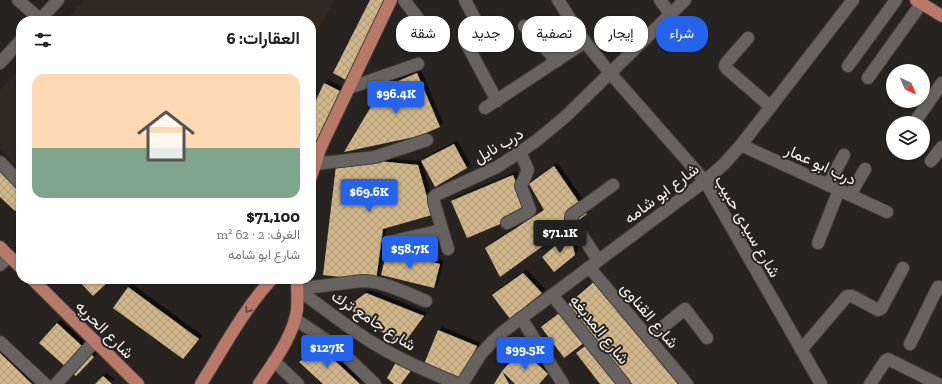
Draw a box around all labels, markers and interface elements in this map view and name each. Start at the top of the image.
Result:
chip: شقة [396,16,450,52]
chip: جديد [458,16,514,52]
chip: تصفية [522,16,586,52]
chip: إيجار [594,16,648,52]
chip: شراء [656,16,708,52]
text: العقارات: 6 [226,28,300,48]
icon: filters [32,29,54,51]
north arrow [886,64,930,108]
map controls [886,64,930,160]
pin: $96.4K [363,81,429,115]
text: $96.4K [376,86,416,101]
icon: home [130,100,202,172]
button: layers [886,116,930,160]
street label: درب نايل [470,124,527,168]
street label: درب ابو عمار [781,139,859,190]
street label: شارع ابو شامه [620,159,704,229]
street label: شارع سيدى حبيب [709,172,784,282]
pin: $69.6K [336,179,402,213]
text: $69.6K [350,184,388,199]
text: $71,100 [246,206,300,226]
pin: $71.1K [527,220,593,254]
text: $71.1K [542,225,578,240]
text: الغرف: 2 · 62 m² [217,227,300,242]
pin: $58.7K [377,236,443,270]
text: $58.7K [391,241,429,256]
text: شارع ابو شامه [228,247,300,262]
street label: شارع القناوى [615,279,683,353]
street label: شارع جامع ترك [327,286,419,356]
street label: شارع المدبغه [564,291,633,369]
street label: شارع الحريه [70,296,138,364]
one-way arrow [245,306,253,313]
pin: $127K [299,335,355,369]
pin: $99.5K [492,337,558,371]
text: $127K [310,340,344,355]
text: $99.5K [506,342,544,357]

